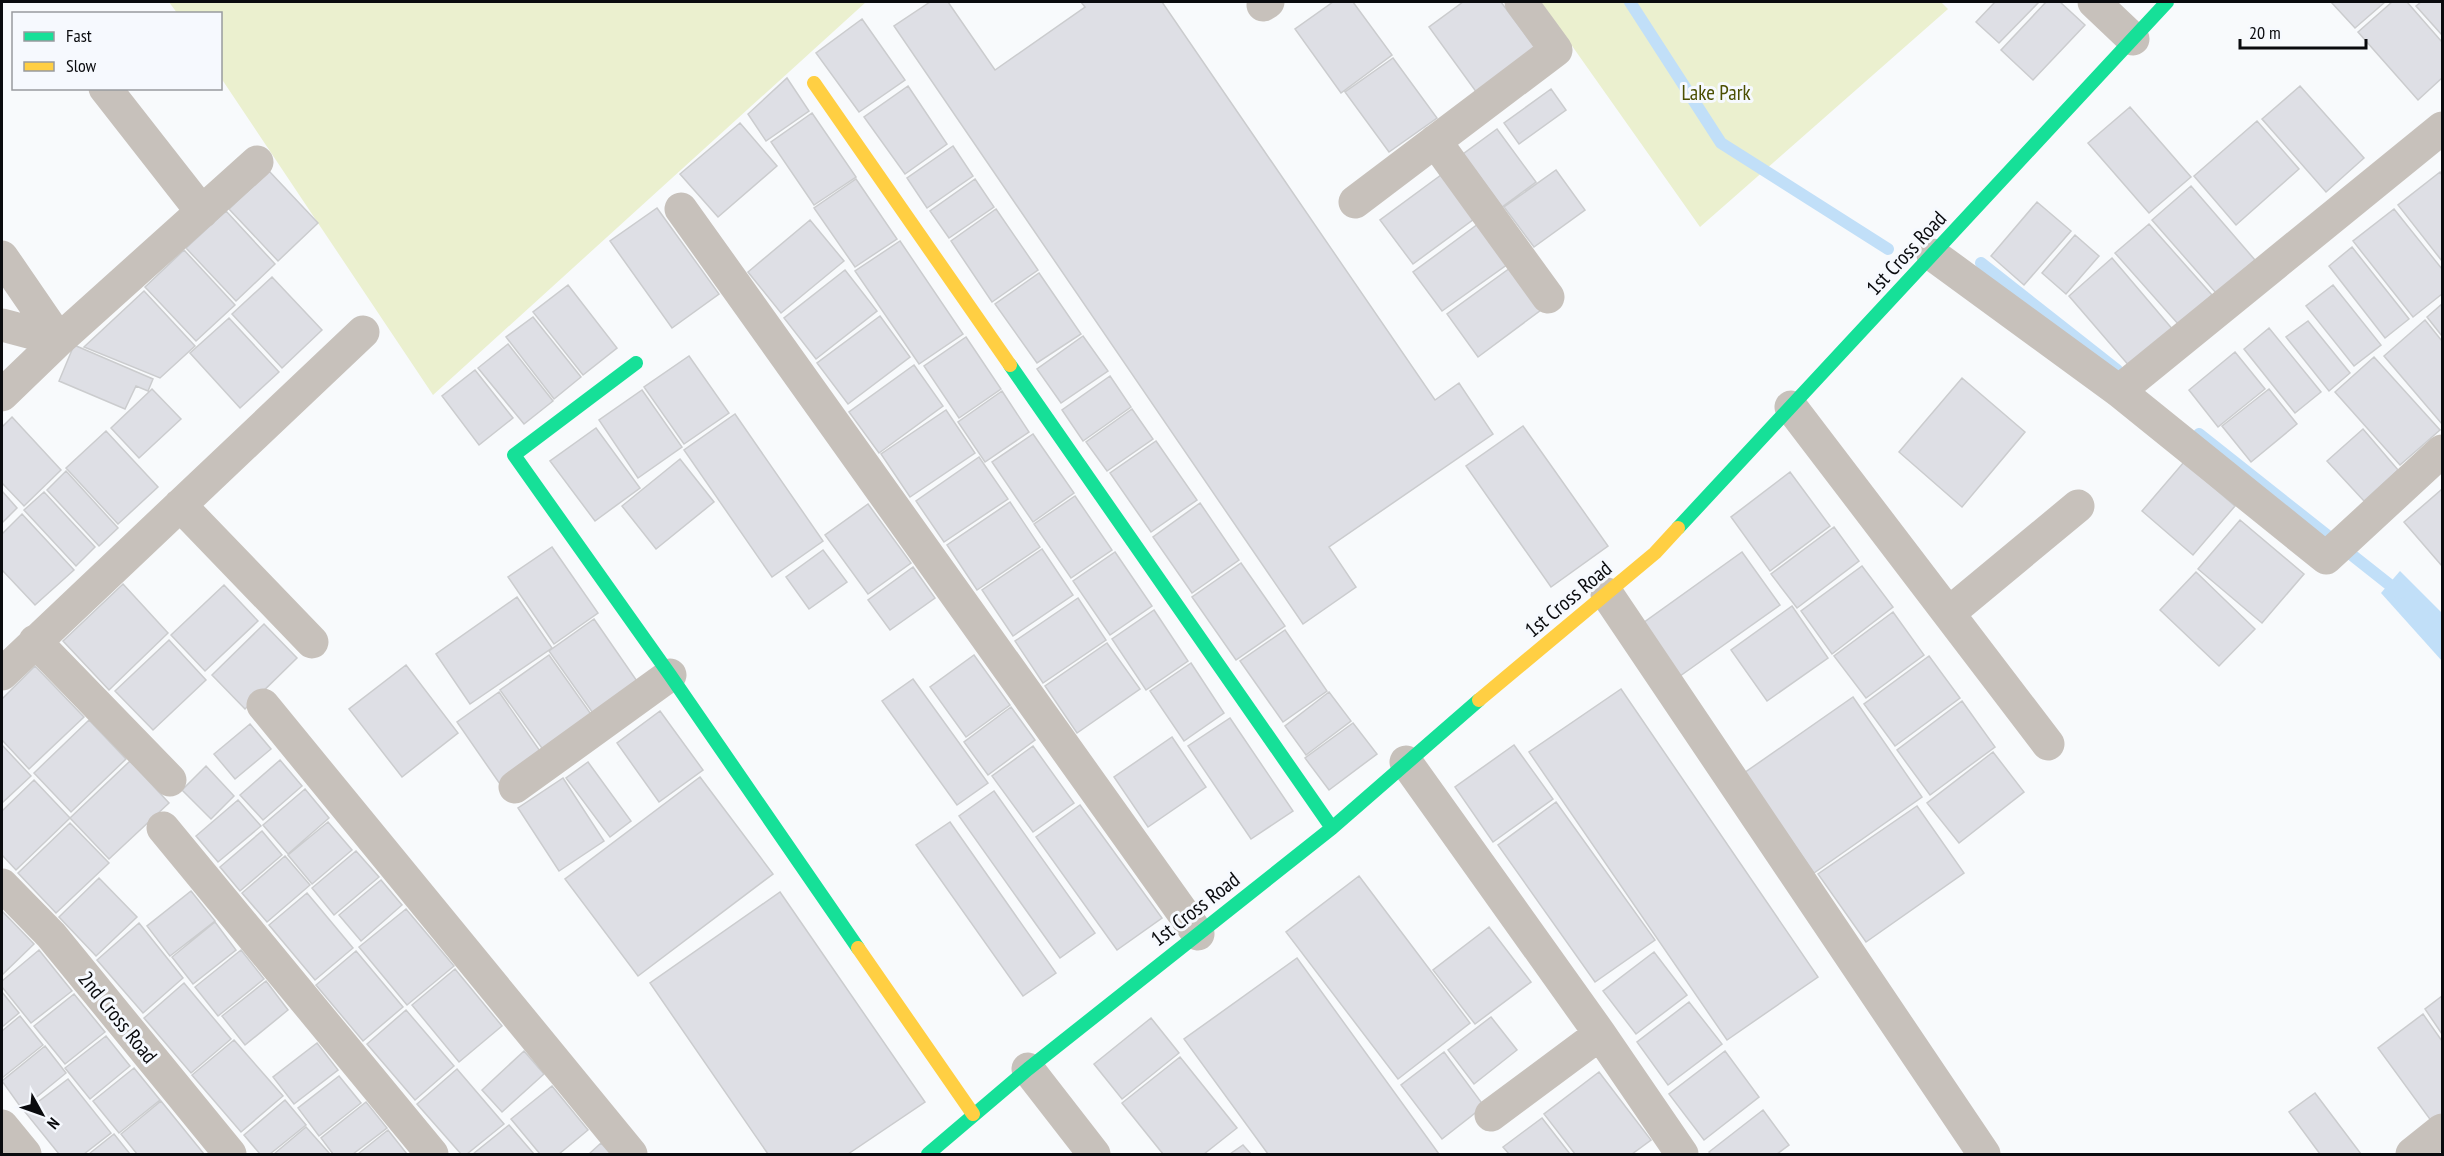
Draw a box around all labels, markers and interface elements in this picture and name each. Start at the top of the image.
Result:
legend [12,12,222,90]
scale bar [2240,12,2366,50]
text: 20 m [2249,21,2281,44]
text: Fast [66,24,92,47]
text: Slow [66,54,97,77]
park label: Lake Park [1681,79,1751,106]
street label: 1st Cross Road [1860,205,1952,301]
street label: 1st Cross Road [1519,555,1617,643]
street label: 1st Cross Road [1145,866,1245,952]
street label: 2nd Cross Road [73,965,163,1069]
north arrow [12,1084,72,1144]
text: N [43,1114,64,1133]

